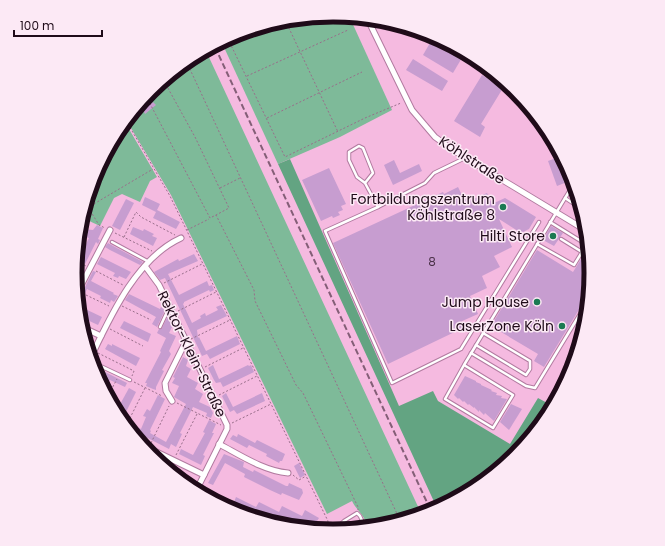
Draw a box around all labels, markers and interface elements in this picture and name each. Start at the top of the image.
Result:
scale bar [14,12,102,38]
text: 100 m [20,17,54,34]
street label: Köhlstraße [435,131,509,189]
place label: Fortbildungszentrum Köhlstraße 8 [350,189,495,225]
marker: Fortbildungszentrum Köhlstraße 8 [498,202,508,212]
place label: Hilti Store [480,226,545,246]
marker: Hilti Store [548,231,558,241]
house number: 8 [428,253,436,270]
street label: Rektor-Klein-Straße [153,287,231,421]
place label: Jump House [441,292,529,312]
marker: Jump House [532,297,542,307]
place label: LaserZone Köln [450,316,554,336]
marker: LaserZone Köln [557,321,567,331]

